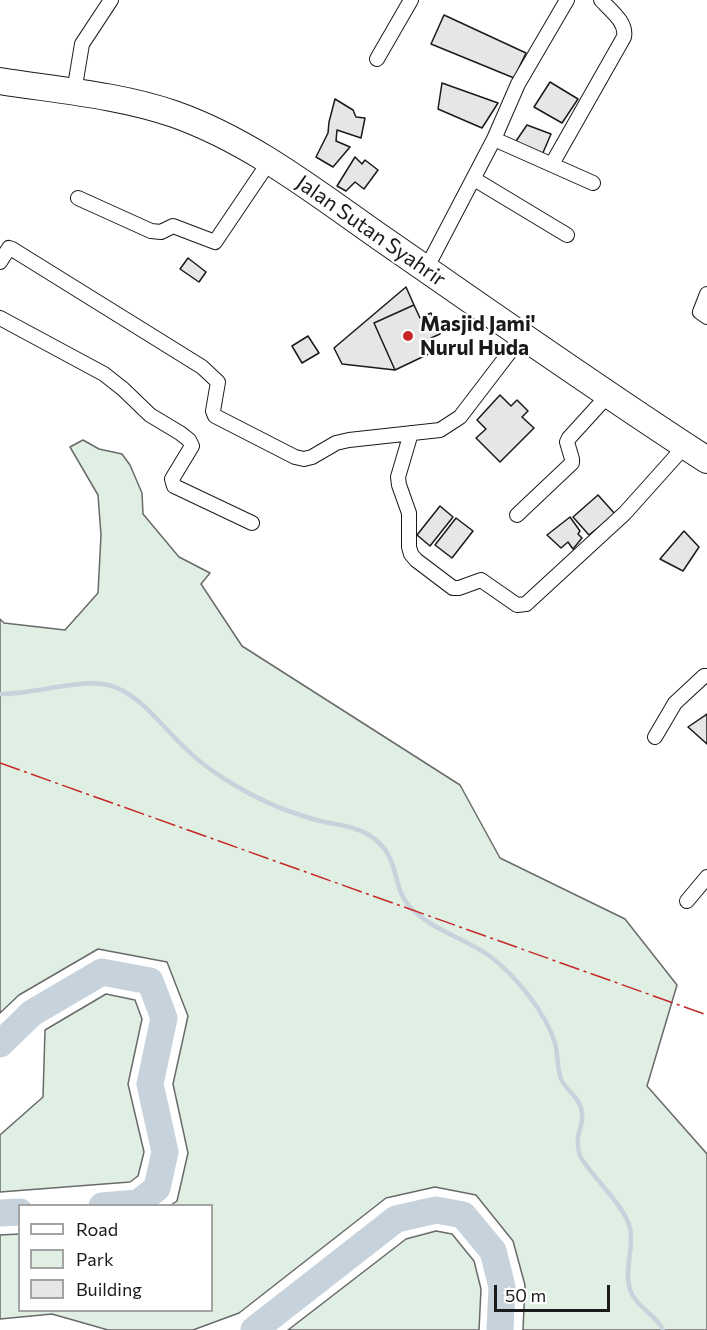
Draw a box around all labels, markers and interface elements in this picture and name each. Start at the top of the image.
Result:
street label: Jalan Sutan Syahrir [291,170,451,292]
place label: Masjid Jami' Nurul Huda [420,311,536,361]
marker: Masjid Jami' Nurul Huda [401,329,415,343]
legend [18,1204,213,1312]
text: Road [76,1218,118,1240]
text: Park [76,1248,114,1270]
scale bar [497,1273,612,1311]
text: Building [76,1278,142,1300]
text: 50 m [505,1284,546,1306]

